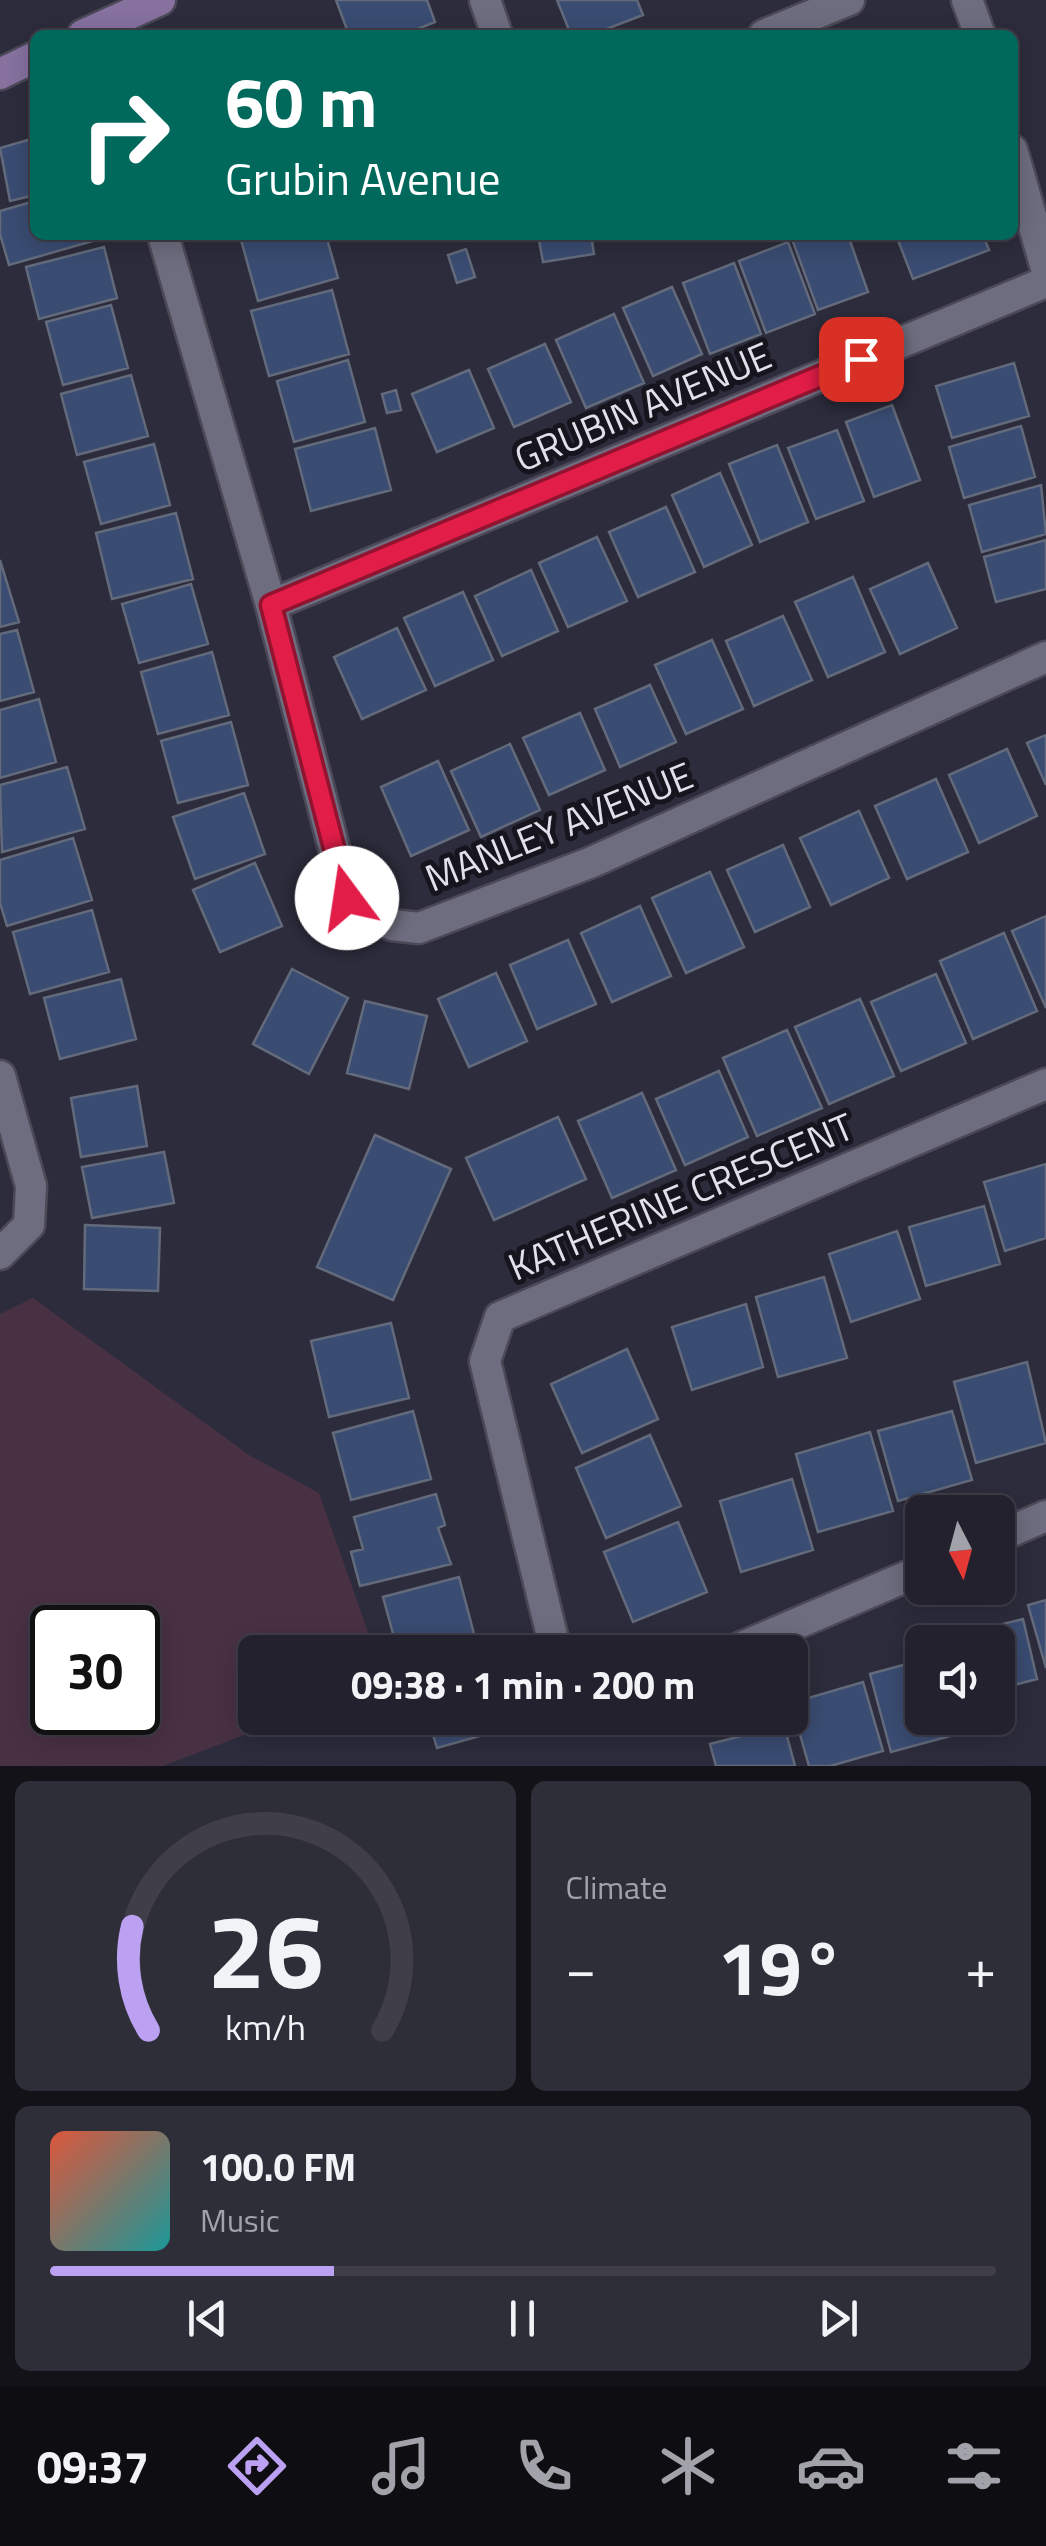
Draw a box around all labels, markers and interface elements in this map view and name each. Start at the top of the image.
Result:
text: 60 m [225,48,378,154]
icon: right [60,70,190,200]
text: Grubin Avenue [225,144,501,212]
pin [819,317,904,402]
street label: GRUBIN AVENUE [505,326,780,486]
icon: arrive [834,332,889,387]
street label: MANLEY AVENUE [416,746,701,906]
position arrow [295,846,399,950]
street label: KATHERINE CRESCENT [499,1097,862,1295]
north arrow [905,1495,1015,1605]
map controls [905,1495,1015,1735]
speed limit sign: 30 [30,1605,160,1735]
button: sound [905,1625,1015,1735]
text: 09:38 · 1 min · 200 m [351,1656,695,1714]
text: Climate [566,1863,667,1911]
text: 26 [207,1870,323,2028]
text: 19° [718,1910,844,2024]
text: − [566,1926,596,2009]
text: + [965,1926,996,2009]
text: km/h [225,1999,306,2054]
text: 100.0 FM [200,2138,356,2196]
text: Music [200,2196,280,2244]
icon: previous [180,2291,235,2346]
icon: pause [495,2291,550,2346]
icon: next [811,2291,866,2346]
icon: directions [222,2431,292,2501]
icon: music [366,2431,436,2501]
icon: phone [509,2431,579,2501]
icon: climate [653,2431,723,2501]
icon: car [796,2431,866,2501]
icon: filters [939,2431,1009,2501]
text: 09:37 [37,2432,149,2500]

